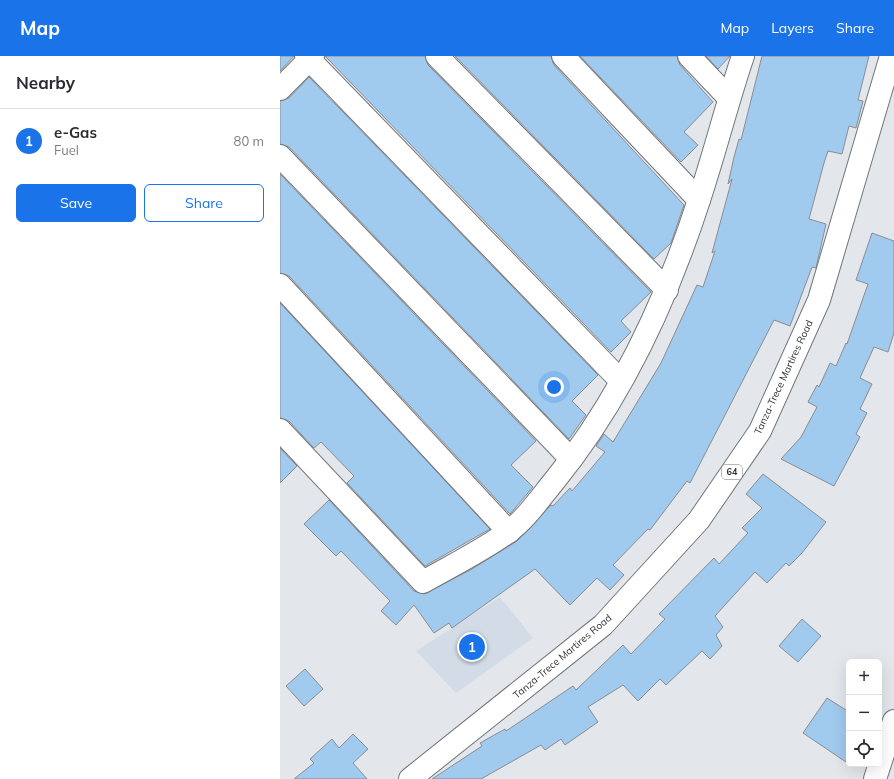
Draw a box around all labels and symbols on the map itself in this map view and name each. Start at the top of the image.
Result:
street label: Tanza-Trece Martires Road [751,318,816,436]
your location [544,377,564,397]
road number: 64 [722,465,742,479]
street label: Tanza-Trece Martires Road [510,611,614,701]
pin: 1 [459,632,485,662]

